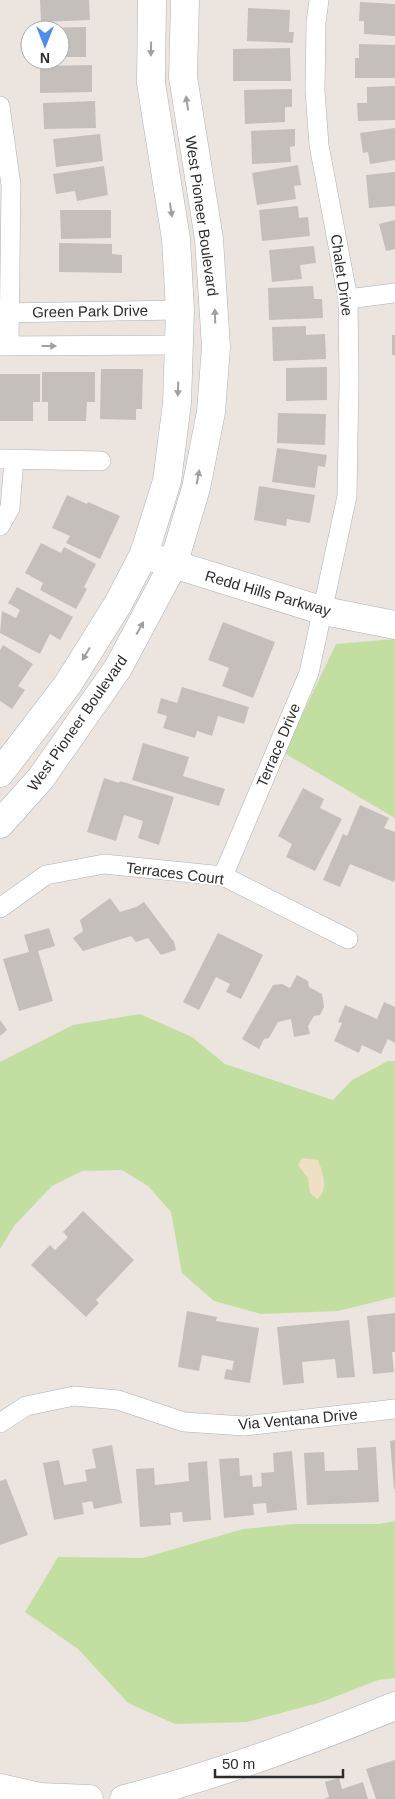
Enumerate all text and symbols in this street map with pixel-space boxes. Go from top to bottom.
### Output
north arrow [20,20,70,70]
one-way arrow [147,41,155,57]
text: N [40,50,50,66]
one-way arrow [182,95,190,111]
street label: West Pioneer Boulevard [182,135,222,297]
one-way arrow [167,202,175,218]
street label: Chalet Drive [328,233,356,317]
street label: Green Park Drive [32,301,148,321]
one-way arrow [210,308,218,324]
one-way arrow [41,342,57,350]
one-way arrow [174,381,182,397]
one-way arrow [195,469,203,485]
street label: Redd Hills Parkway [203,567,333,619]
one-way arrow [136,621,144,635]
one-way arrow [82,648,91,661]
street label: West Pioneer Boulevard [24,652,130,794]
street label: Terrace Drive [253,701,303,789]
street label: Terraces Court [125,859,226,888]
street label: Via Ventana Drive [238,1405,358,1433]
scale bar [215,1746,342,1778]
text: 50 m [222,1755,255,1772]

